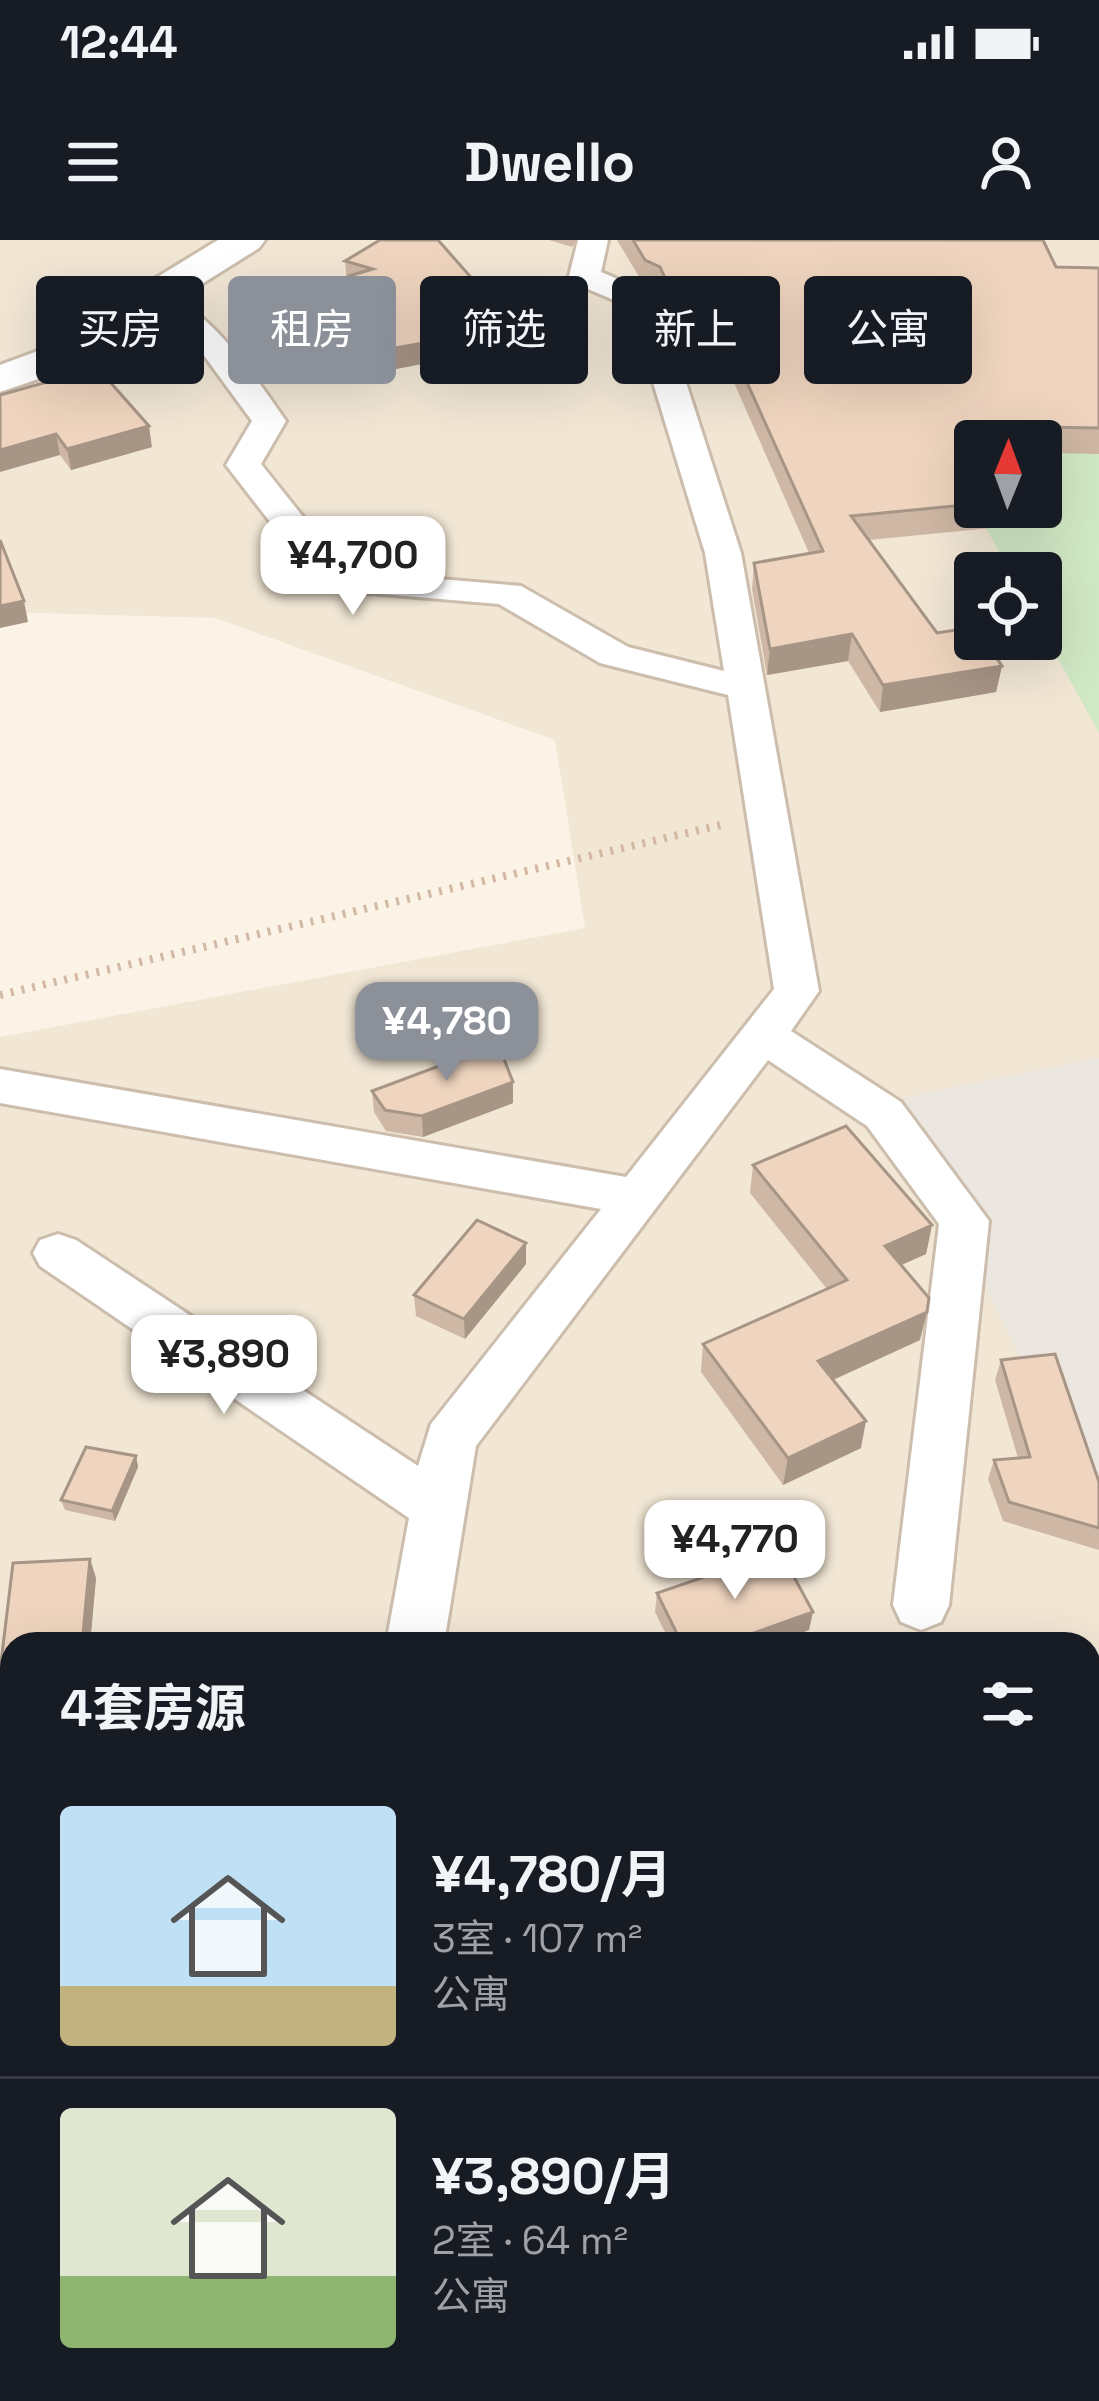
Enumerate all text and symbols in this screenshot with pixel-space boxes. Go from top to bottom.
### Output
text: 12:44 [60,14,178,71]
text: Dwello [464,128,635,197]
icon: menu [60,129,126,195]
icon: person [973,129,1039,195]
chip: 买房 [36,276,204,384]
chip: 租房 [228,276,396,384]
chip: 筛选 [420,276,588,384]
chip: 新上 [612,276,780,384]
chip: 公寓 [804,276,972,384]
north arrow [954,420,1062,528]
map controls [954,420,1062,660]
pin: ¥4,700 [255,516,451,618]
text: ¥4,700 [287,530,419,579]
button: locate [954,552,1062,660]
pin: ¥4,780 [349,982,545,1084]
text: ¥4,780 [382,996,512,1045]
pin: ¥3,890 [126,1315,322,1417]
text: ¥3,890 [158,1329,290,1378]
pin: ¥4,770 [637,1500,833,1602]
text: ¥4,770 [671,1514,799,1563]
icon: filters [975,1671,1041,1737]
text: 4套房源 [60,1676,245,1741]
text: ¥4,780/月 [432,1842,672,1907]
icon: home [156,1854,300,1998]
text: 3室 · 107 m² [432,1914,642,1963]
text: 公寓 [432,1970,510,2019]
text: ¥3,890/月 [432,2144,676,2209]
icon: home [156,2156,300,2300]
text: 2室 · 64 m² [432,2216,628,2265]
text: 公寓 [432,2272,510,2321]

